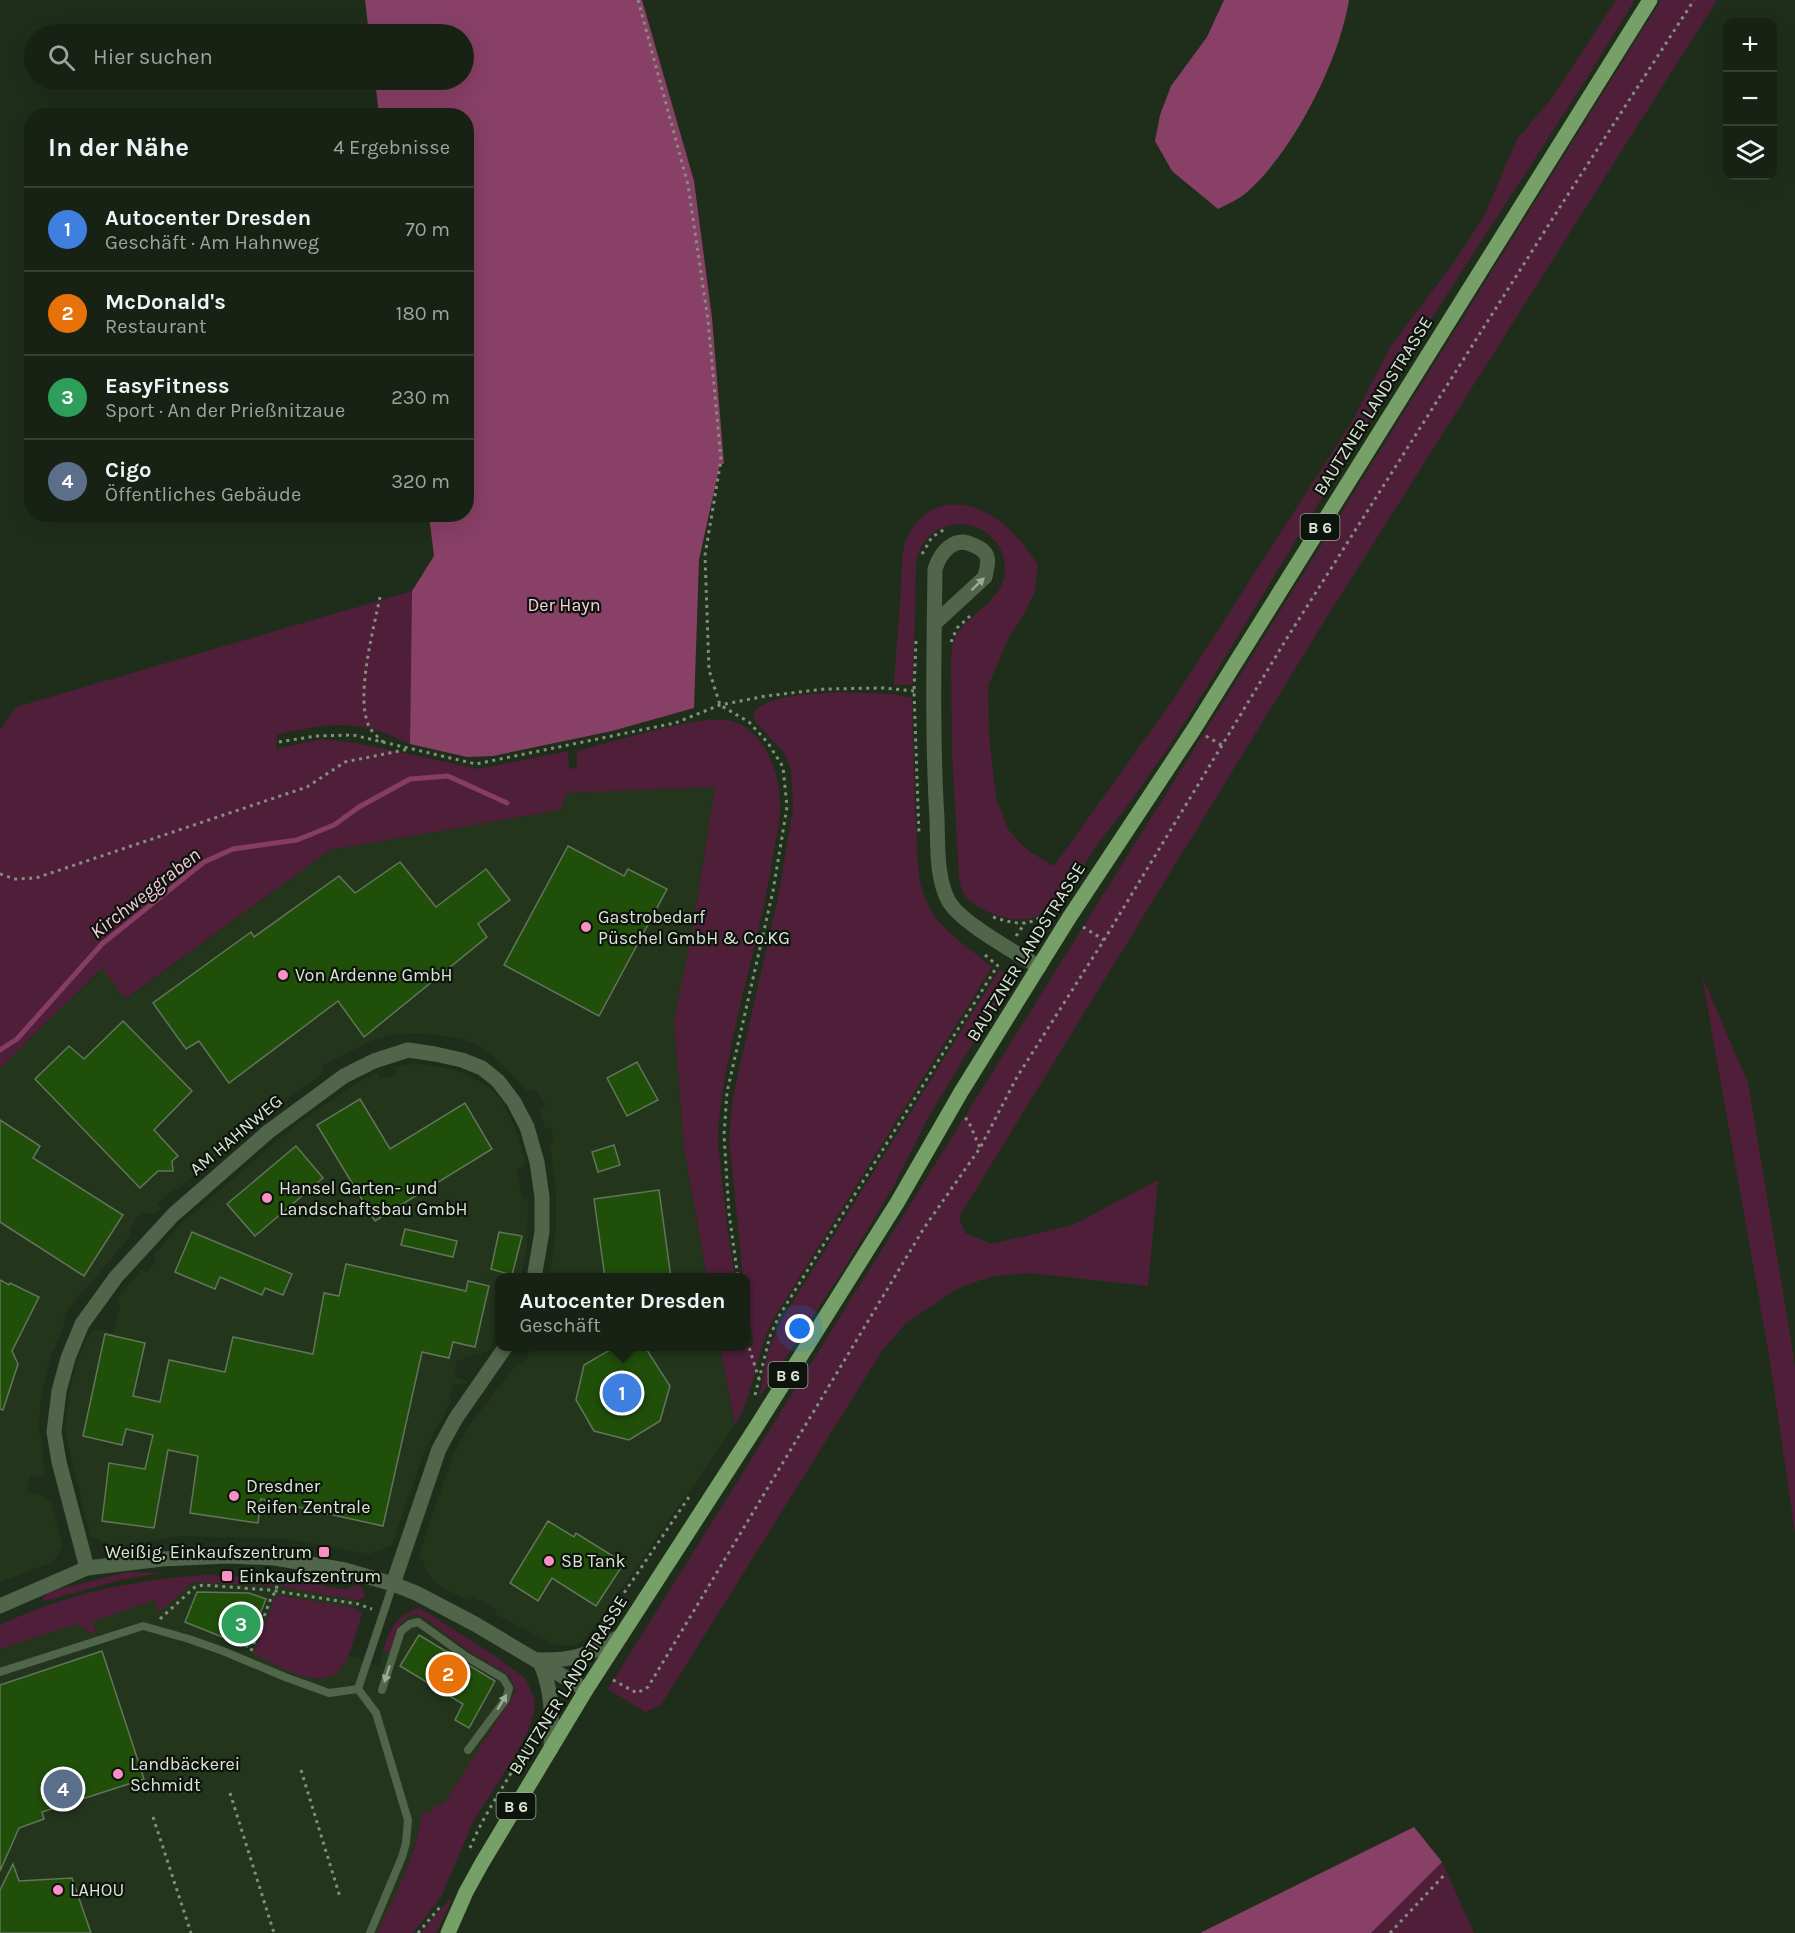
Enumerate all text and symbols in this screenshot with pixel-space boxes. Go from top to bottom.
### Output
map controls [1723,18,1777,180]
button: + [1723,18,1777,72]
search box [24,24,474,90]
icon: search [45,41,78,74]
text: Hier suchen [93,44,213,70]
button: − [1723,72,1777,126]
button: layers [1723,126,1777,180]
text: In der Nähe [48,132,189,163]
text: 4 Ergebnisse [333,136,450,159]
text: Autocenter Dresden [105,205,311,231]
text: 1 [64,218,71,241]
text: 70 m [405,218,450,241]
text: Geschäft · Am Hahnweg [105,231,319,254]
text: McDonald's [105,289,226,315]
text: 2 [61,302,74,325]
text: 180 m [396,302,450,325]
street label: BAUTZNER LANDSTRASSE [1309,313,1437,499]
text: Restaurant [105,315,207,338]
text: EasyFitness [105,373,230,399]
text: 3 [61,386,74,409]
text: 230 m [391,386,450,409]
text: Sport · An der Prießnitzaue [105,399,345,422]
text: Cigo [105,457,151,483]
text: 4 [62,470,73,493]
text: 320 m [391,470,450,493]
text: Öffentliches Gebäude [105,483,301,506]
road number: B 6 [1300,514,1340,540]
one-way arrow [970,578,984,592]
park label: Der Hayn [527,594,601,616]
water label: Kirchweggraben [86,843,205,944]
street label: BAUTZNER LANDSTRASSE [962,859,1090,1045]
place label: Gastrobedarf Püschel GmbH & Co.KG [598,906,790,949]
marker: Gastrobedarf Püschel GmbH & Co.KG [579,920,593,934]
place label: Von Ardenne GmbH [295,964,453,986]
marker: Von Ardenne GmbH [276,968,290,982]
street label: AM HAHNWEG [185,1090,287,1180]
place label: Hansel Garten- und Landschaftsbau GmbH [279,1177,468,1220]
marker: Hansel Garten- und Landschaftsbau GmbH [260,1191,274,1205]
popup [495,1273,750,1351]
text: Autocenter Dresden [519,1288,726,1314]
text: Geschäft [519,1314,601,1337]
your location [785,1314,814,1343]
road number: B 6 [768,1362,808,1388]
pin: 1 [602,1370,642,1416]
place label: Dresdner Reifen Zentrale [246,1475,370,1518]
marker: Dresdner Reifen Zentrale [227,1489,241,1503]
place label: Weißig, Einkaufszentrum [105,1541,312,1563]
marker: Weißig, Einkaufszentrum [317,1545,331,1559]
place label: SB Tank [561,1550,626,1572]
marker: SB Tank [542,1554,556,1568]
place label: Einkaufszentrum [239,1565,381,1587]
marker: Einkaufszentrum [220,1569,234,1583]
street label: BAUTZNER LANDSTRASSE [504,1592,632,1778]
pin: 3 [222,1602,260,1646]
pin: 2 [428,1652,468,1696]
one-way arrow [382,1665,391,1683]
one-way arrow [496,1694,507,1710]
place label: Landbäckerei Schmidt [130,1753,240,1796]
pin: 4 [44,1766,82,1812]
marker: Landbäckerei Schmidt [111,1767,125,1781]
road number: B 6 [496,1793,536,1819]
place label: LAHOU [70,1879,124,1901]
marker: LAHOU [51,1883,65,1897]

